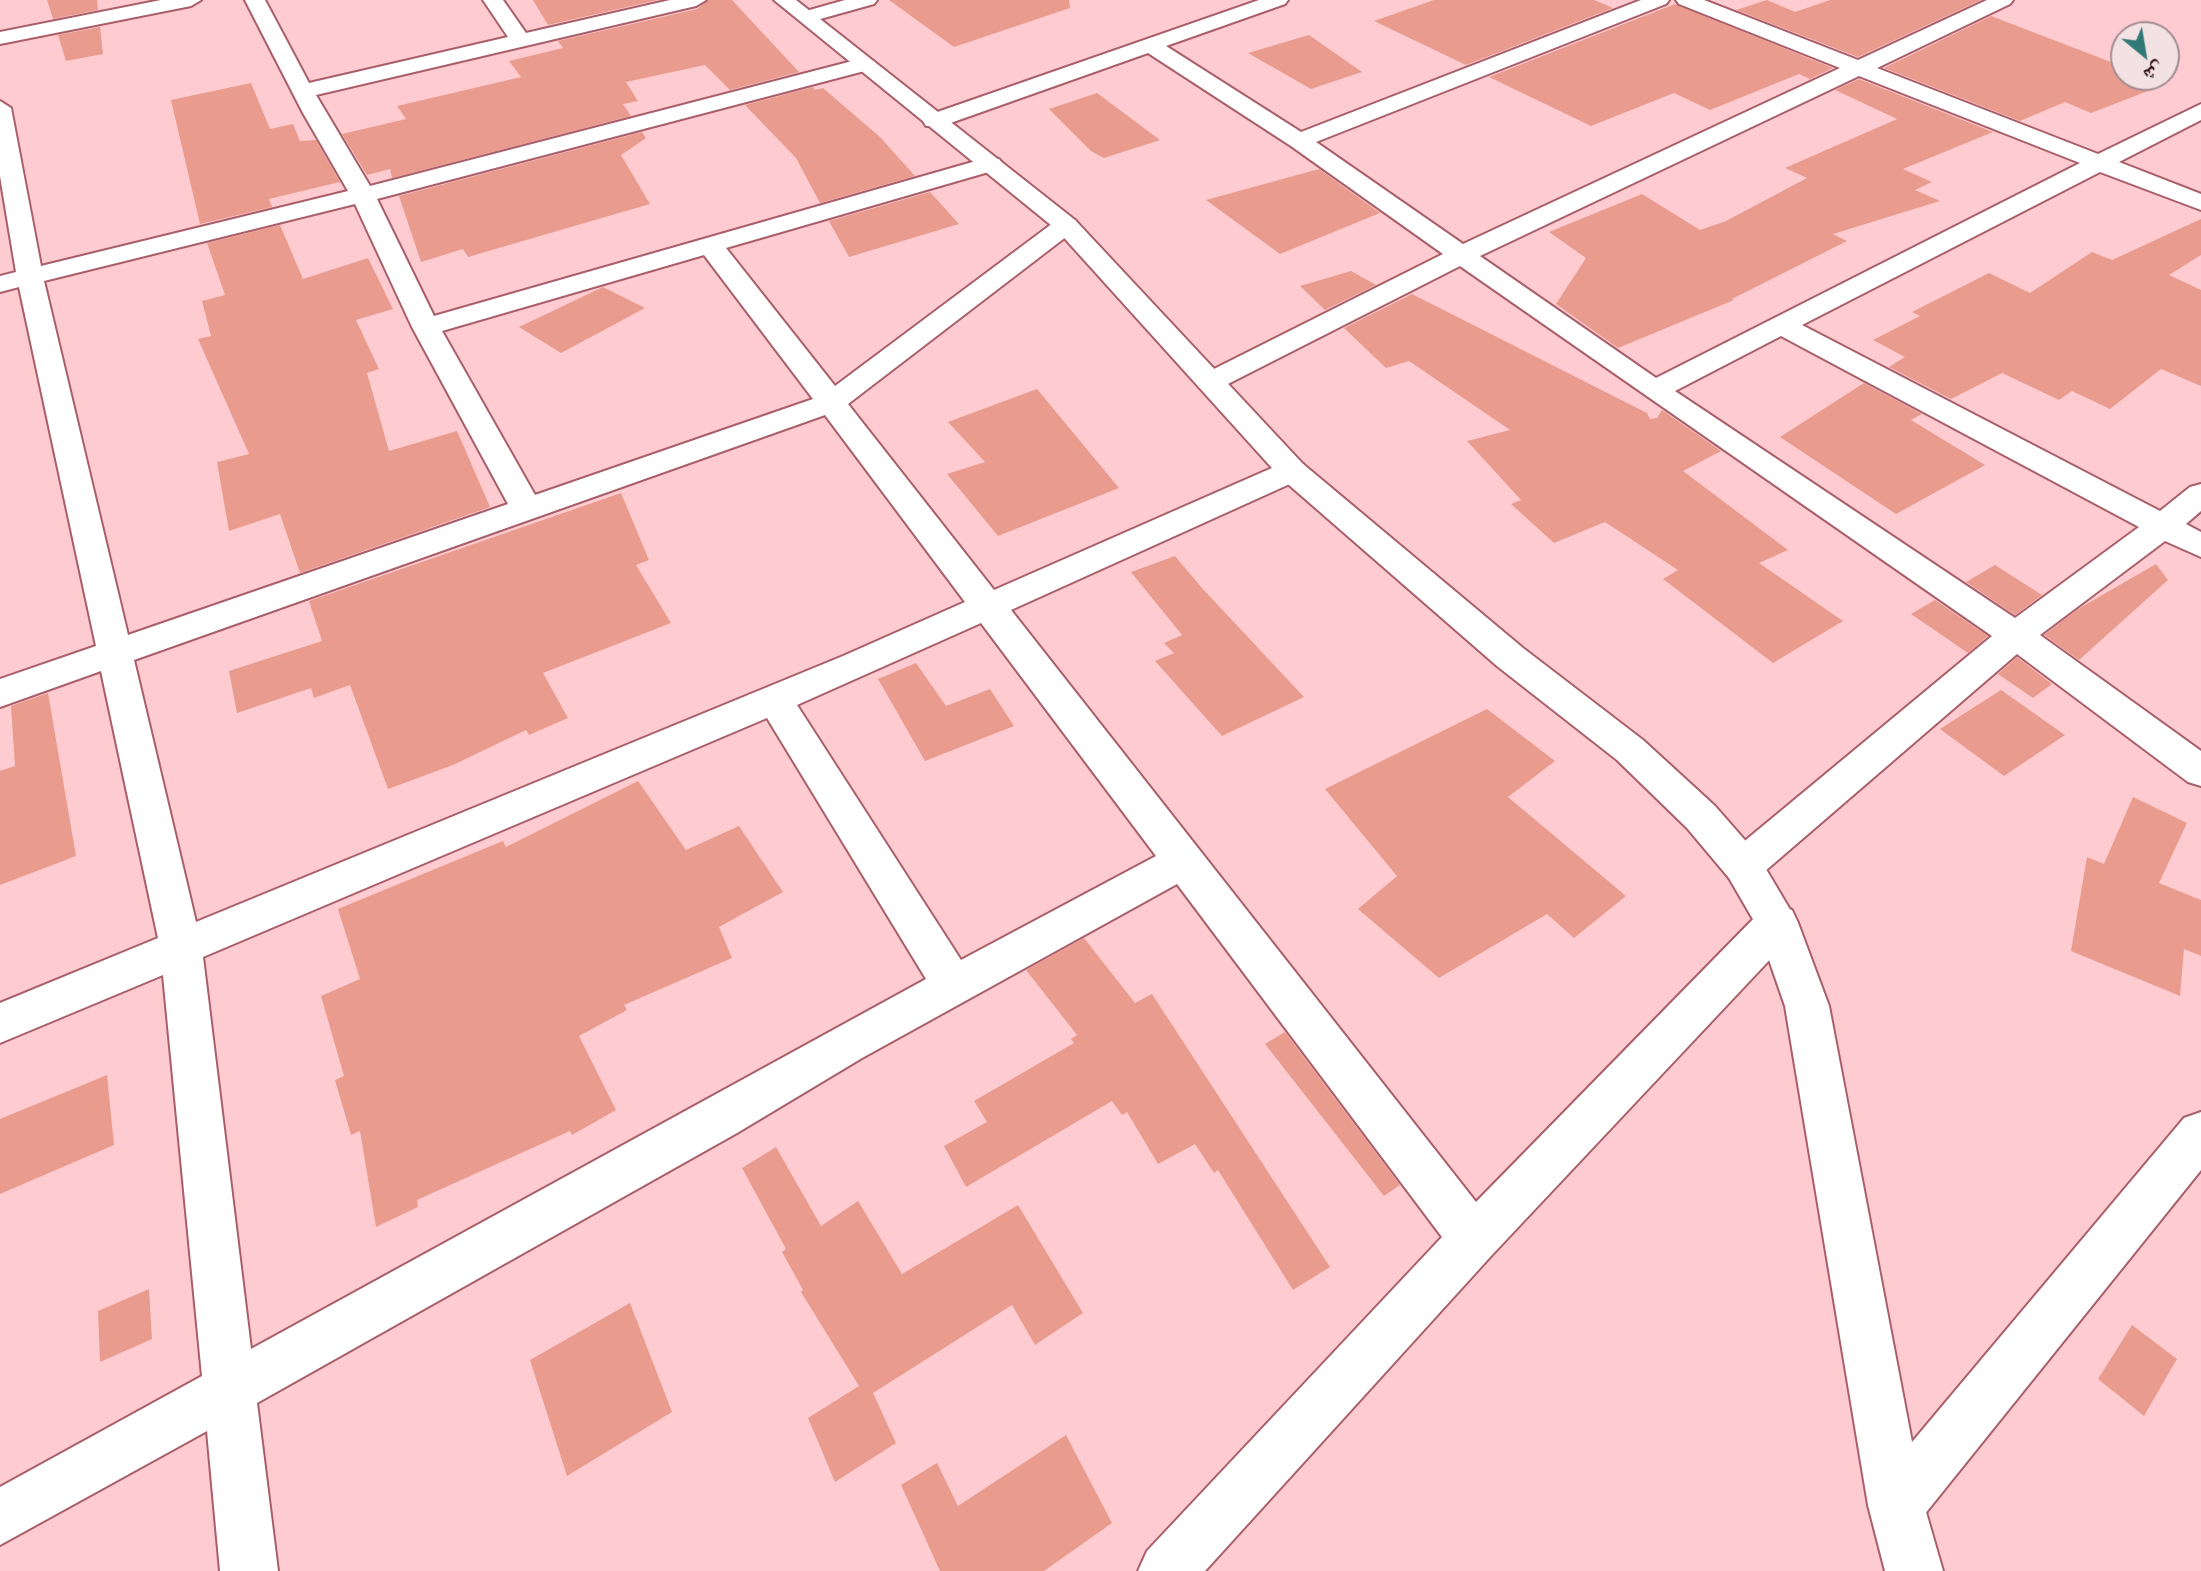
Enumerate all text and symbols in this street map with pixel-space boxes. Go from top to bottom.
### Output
north arrow [2110,21,2180,91]
text: ش [2139,56,2170,89]

